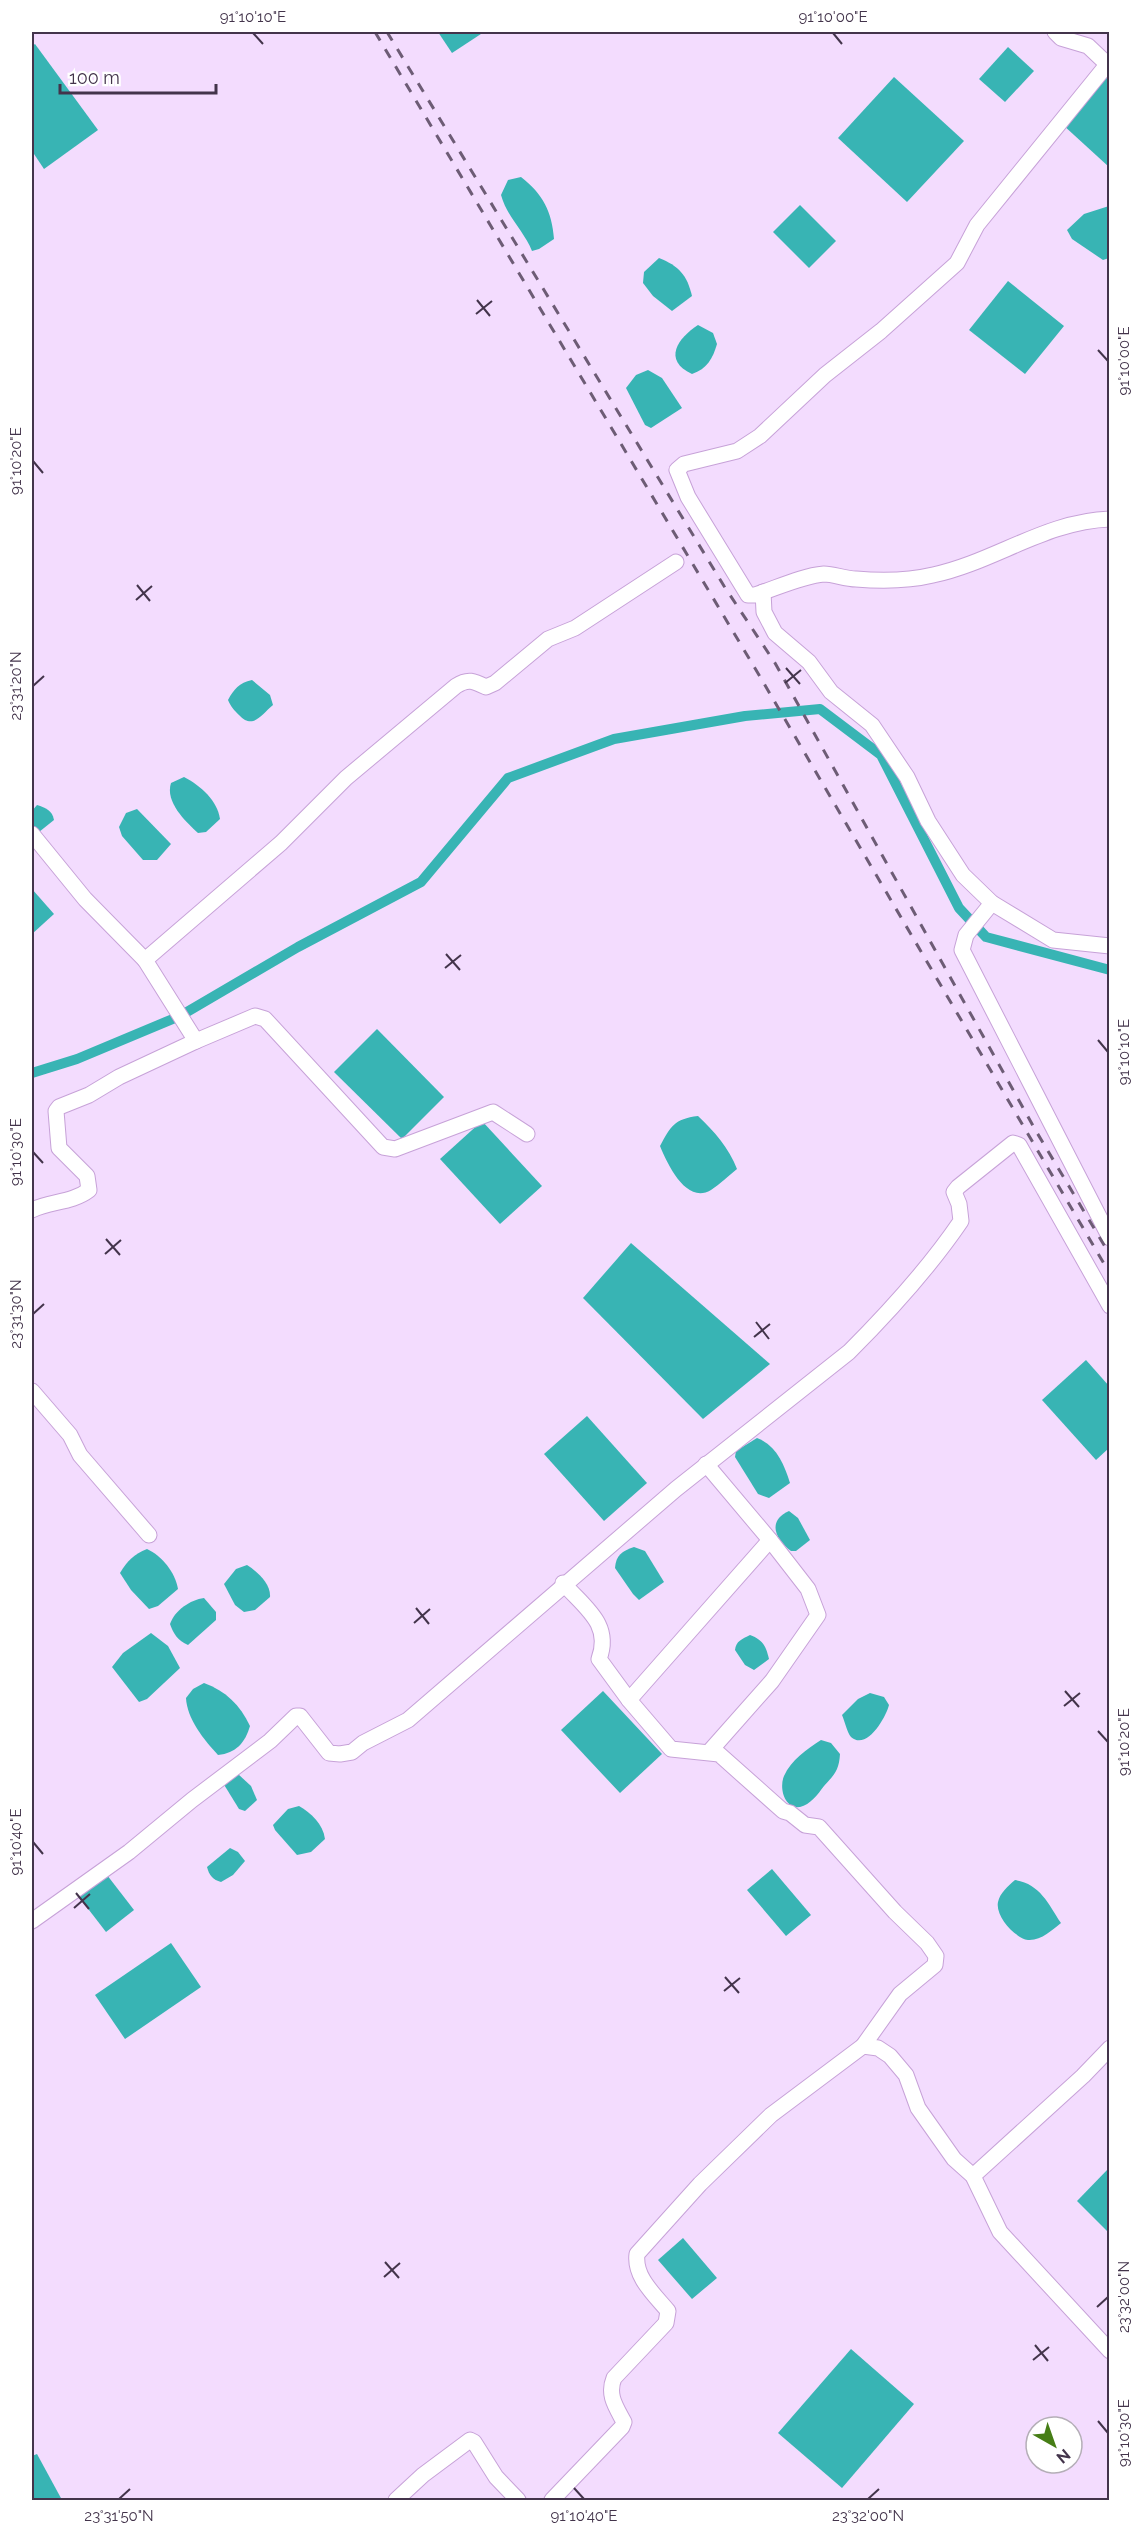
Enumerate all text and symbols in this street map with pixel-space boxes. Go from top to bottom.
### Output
text: 91°10'10"E [220,8,286,26]
text: 91°10'00"E [798,8,868,26]
scale bar [60,57,216,95]
text: 100 m [69,67,120,88]
text: 91°10'00"E [1115,326,1133,396]
text: 91°10'20"E [7,427,25,495]
text: 23°31'20"N [7,651,25,721]
text: 91°10'10"E [1115,1019,1133,1085]
text: 91°10'30"E [7,1118,25,1186]
text: 23°31'30"N [7,1279,25,1349]
text: 91°10'20"E [1115,1708,1133,1776]
text: 91°10'40"E [7,1808,25,1876]
text: 23°32'00"N [1115,2261,1133,2333]
text: 91°10'30"E [1115,2399,1133,2467]
north arrow [1024,2415,1084,2475]
text: N [1053,2445,1074,2467]
text: 23°31'50"N [84,2507,154,2525]
text: 91°10'40"E [550,2507,618,2525]
text: 23°32'00"N [832,2507,904,2525]

